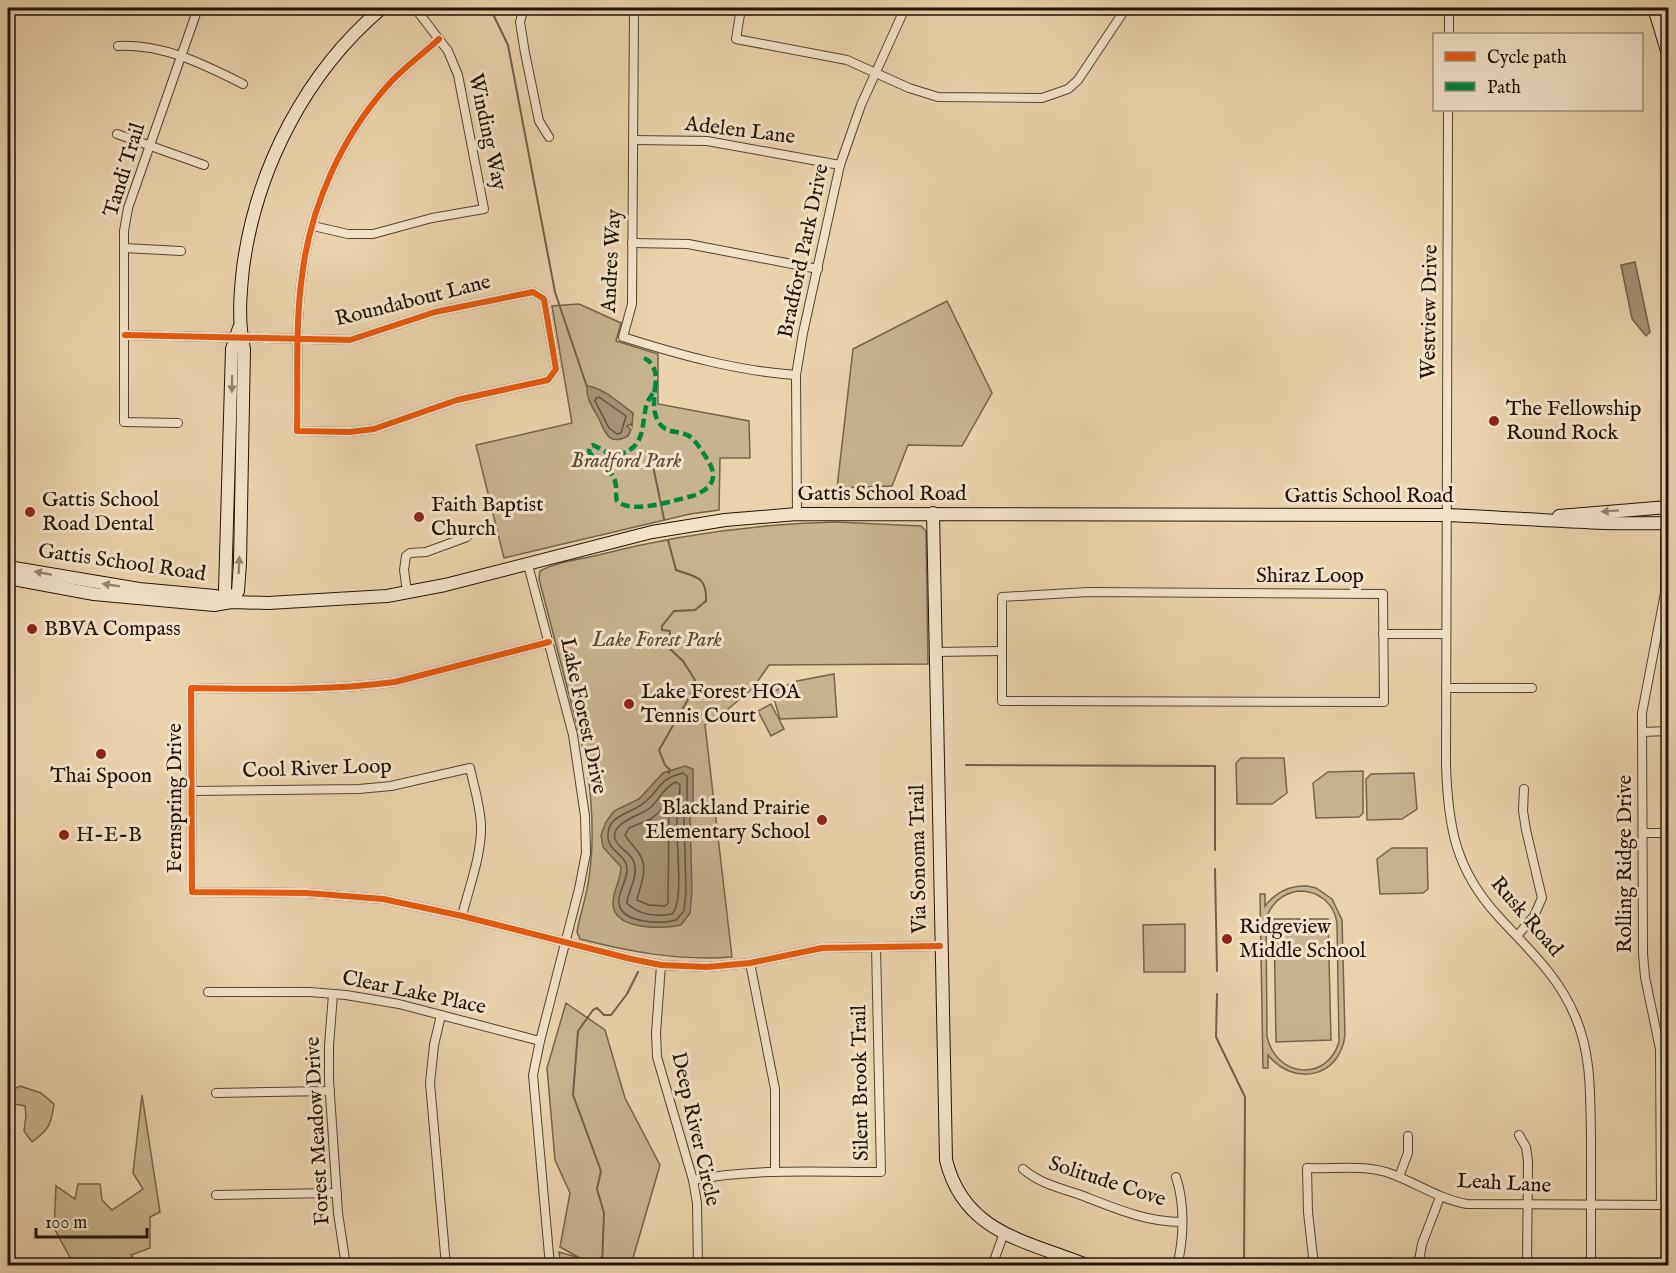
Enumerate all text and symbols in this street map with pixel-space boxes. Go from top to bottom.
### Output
legend [1433,33,1643,111]
text: Cycle path [1487,47,1567,70]
street label: Winding Way [461,71,513,194]
text: Path [1487,77,1521,100]
street label: Adelen Lane [682,111,797,151]
street label: Tandi Trail [98,119,152,220]
street label: Bradford Park Drive [772,161,836,341]
street label: Andres Way [596,208,628,315]
street label: Westview Drive [1415,244,1445,380]
street label: Roundabout Lane [332,269,494,333]
one-way arrow [227,374,236,393]
place label: The Fellowship Round Rock [1506,396,1641,447]
marker: The Fellowship Round Rock [1487,414,1501,428]
park label: Bradford Park [571,448,682,475]
street label: Gattis School Road [797,481,967,508]
street label: Gattis School Road [1284,483,1454,510]
place label: Gattis School Road Dental [42,487,159,538]
place label: Faith Baptist Church [431,492,543,543]
marker: Gattis School Road Dental [23,505,37,519]
one-way arrow [1601,506,1620,516]
marker: Faith Baptist Church [412,510,426,524]
street label: Gattis School Road [36,538,208,588]
one-way arrow [235,556,244,575]
street label: Shiraz Loop [1256,563,1364,590]
one-way arrow [34,568,53,577]
one-way arrow [102,580,121,589]
place label: BBVA Compass [44,616,181,643]
marker: BBVA Compass [25,622,39,636]
park label: Lake Forest Park [591,627,722,654]
street label: Lake Forest Drive [553,635,613,797]
place label: Lake Forest HOA Tennis Court [641,679,801,730]
marker: Lake Forest HOA Tennis Court [622,697,636,711]
street label: Fernspring Drive [162,723,189,873]
marker: Thai Spoon [94,747,108,761]
street label: Cool River Loop [242,753,392,785]
place label: Thai Spoon [50,763,152,790]
street label: Rolling Ridge Drive [1612,774,1639,953]
street label: Via Sonoma Trail [904,784,934,935]
place label: Blackland Prairie Elementary School [645,795,810,846]
marker: Blackland Prairie Elementary School [815,813,829,827]
place label: H-E-B [76,822,142,849]
marker: H-E-B [57,828,71,842]
street label: Rusk Road [1484,871,1569,963]
place label: Ridgeview Middle School [1239,914,1366,965]
marker: Ridgeview Middle School [1220,932,1234,946]
street label: Clear Lake Place [339,965,489,1022]
street label: Silent Brook Trail [846,1004,876,1161]
street label: Forest Meadow Drive [300,1036,336,1226]
street label: Deep River Circle [664,1049,726,1209]
street label: Solitude Cove [1045,1150,1169,1214]
street label: Leah Lane [1456,1168,1552,1200]
scale bar [36,1201,147,1239]
text: 100 m [45,1212,87,1235]

